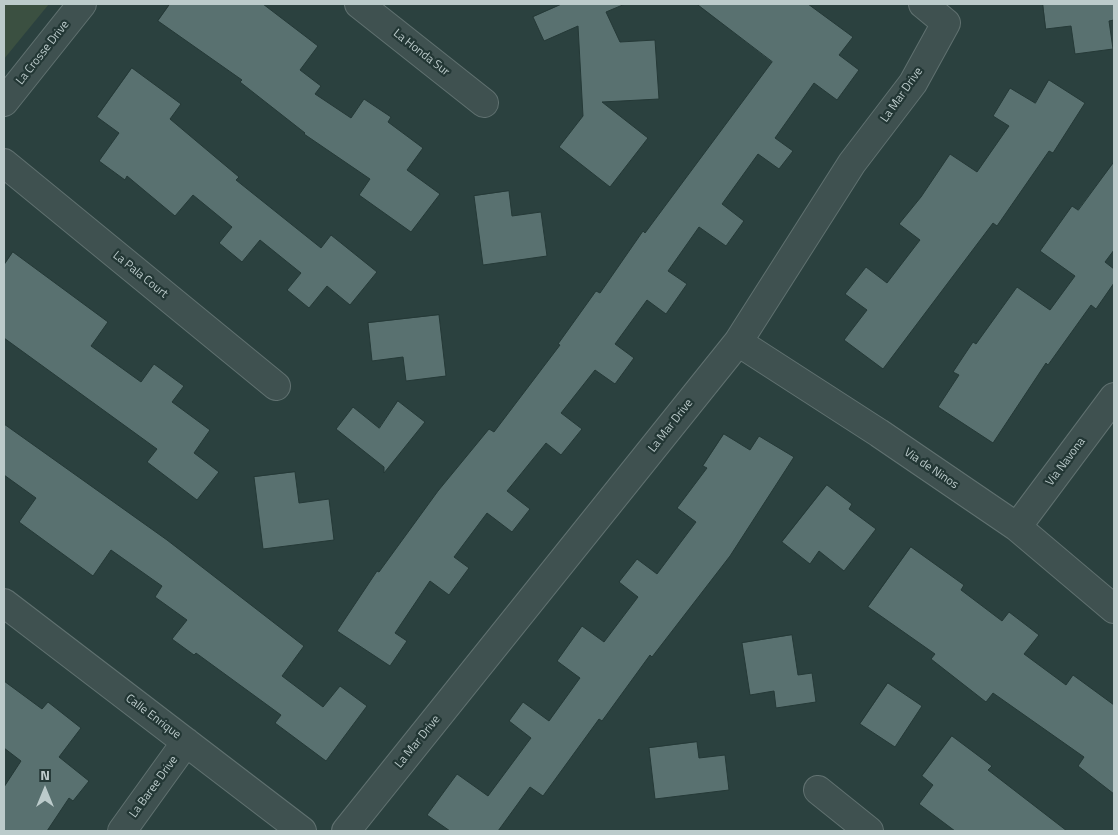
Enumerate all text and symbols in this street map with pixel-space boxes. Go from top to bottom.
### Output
street label: La Crosse Drive [14,18,72,88]
street label: La Honda Sur [390,27,452,79]
street label: La Mar Drive [878,65,926,125]
street label: La Pala Court [110,249,170,301]
street label: La Mar Drive [646,397,696,455]
street label: Via Navona [1043,435,1089,489]
street label: Via de Ninos [901,446,961,492]
street label: Calle Enrique [123,692,183,742]
street label: La Mar Drive [392,713,444,771]
street label: La Baree Drive [127,753,181,821]
text: N [40,764,50,785]
north arrow [20,765,70,815]

